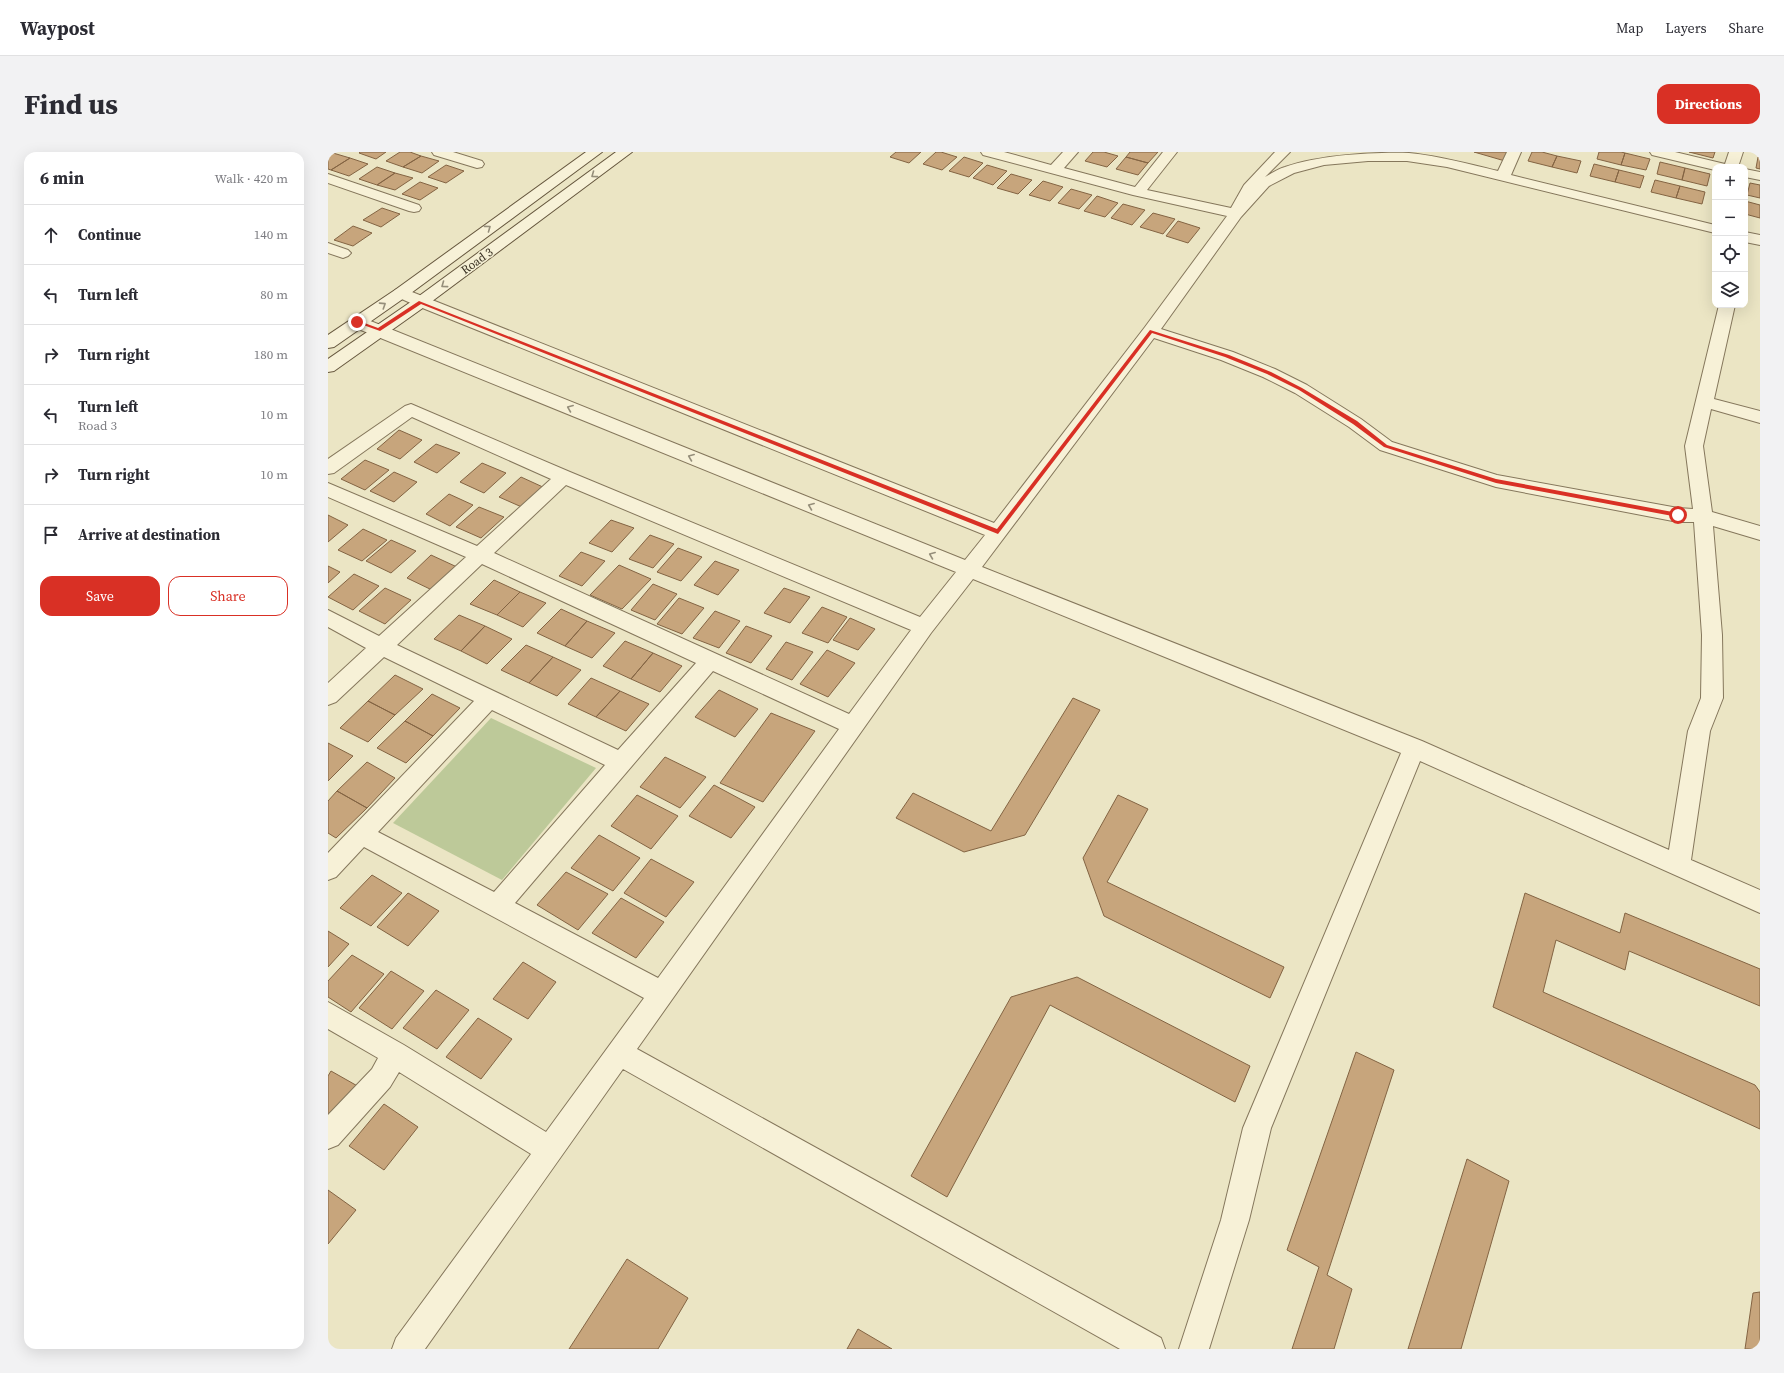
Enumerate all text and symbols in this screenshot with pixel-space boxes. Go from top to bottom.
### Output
text: Waypost [20,15,95,41]
text: Map [1616,18,1643,38]
text: Layers [1665,18,1707,38]
text: Share [1729,18,1764,38]
button: Directions [1657,84,1760,124]
text: Find us [24,85,118,123]
map controls [1712,164,1748,308]
button: + [1712,164,1748,200]
text: 6 min [40,166,84,190]
text: Walk · 420 m [215,170,288,187]
one-way arrow [591,170,598,177]
button: − [1712,200,1748,236]
icon: ahead [40,224,62,246]
text: Continue [78,224,141,245]
text: 140 m [254,226,288,243]
one-way arrow [484,226,491,233]
button: locate [1712,236,1748,272]
street label: Road 3 [458,244,496,278]
button: layers [1712,272,1748,308]
one-way arrow [441,280,448,287]
icon: left [40,284,62,306]
text: Turn left [78,284,138,305]
text: 80 m [260,286,288,303]
one-way arrow [379,302,386,309]
route end [348,313,366,331]
icon: right [40,344,62,366]
text: Turn right [78,344,150,365]
text: 180 m [254,346,288,363]
text: Turn left [78,396,138,417]
icon: left [40,404,62,426]
one-way arrow [567,405,575,413]
text: 10 m [260,406,288,423]
text: Road 3 [78,417,117,434]
one-way arrow [687,453,694,461]
icon: right [40,464,62,486]
text: Turn right [78,464,150,485]
text: 10 m [260,466,288,483]
one-way arrow [808,502,815,510]
route start [1669,506,1687,524]
icon: arrive [40,524,62,546]
text: Arrive at destination [78,524,220,545]
one-way arrow [928,551,935,559]
button: Save [40,576,160,616]
button: Share [168,576,288,616]

